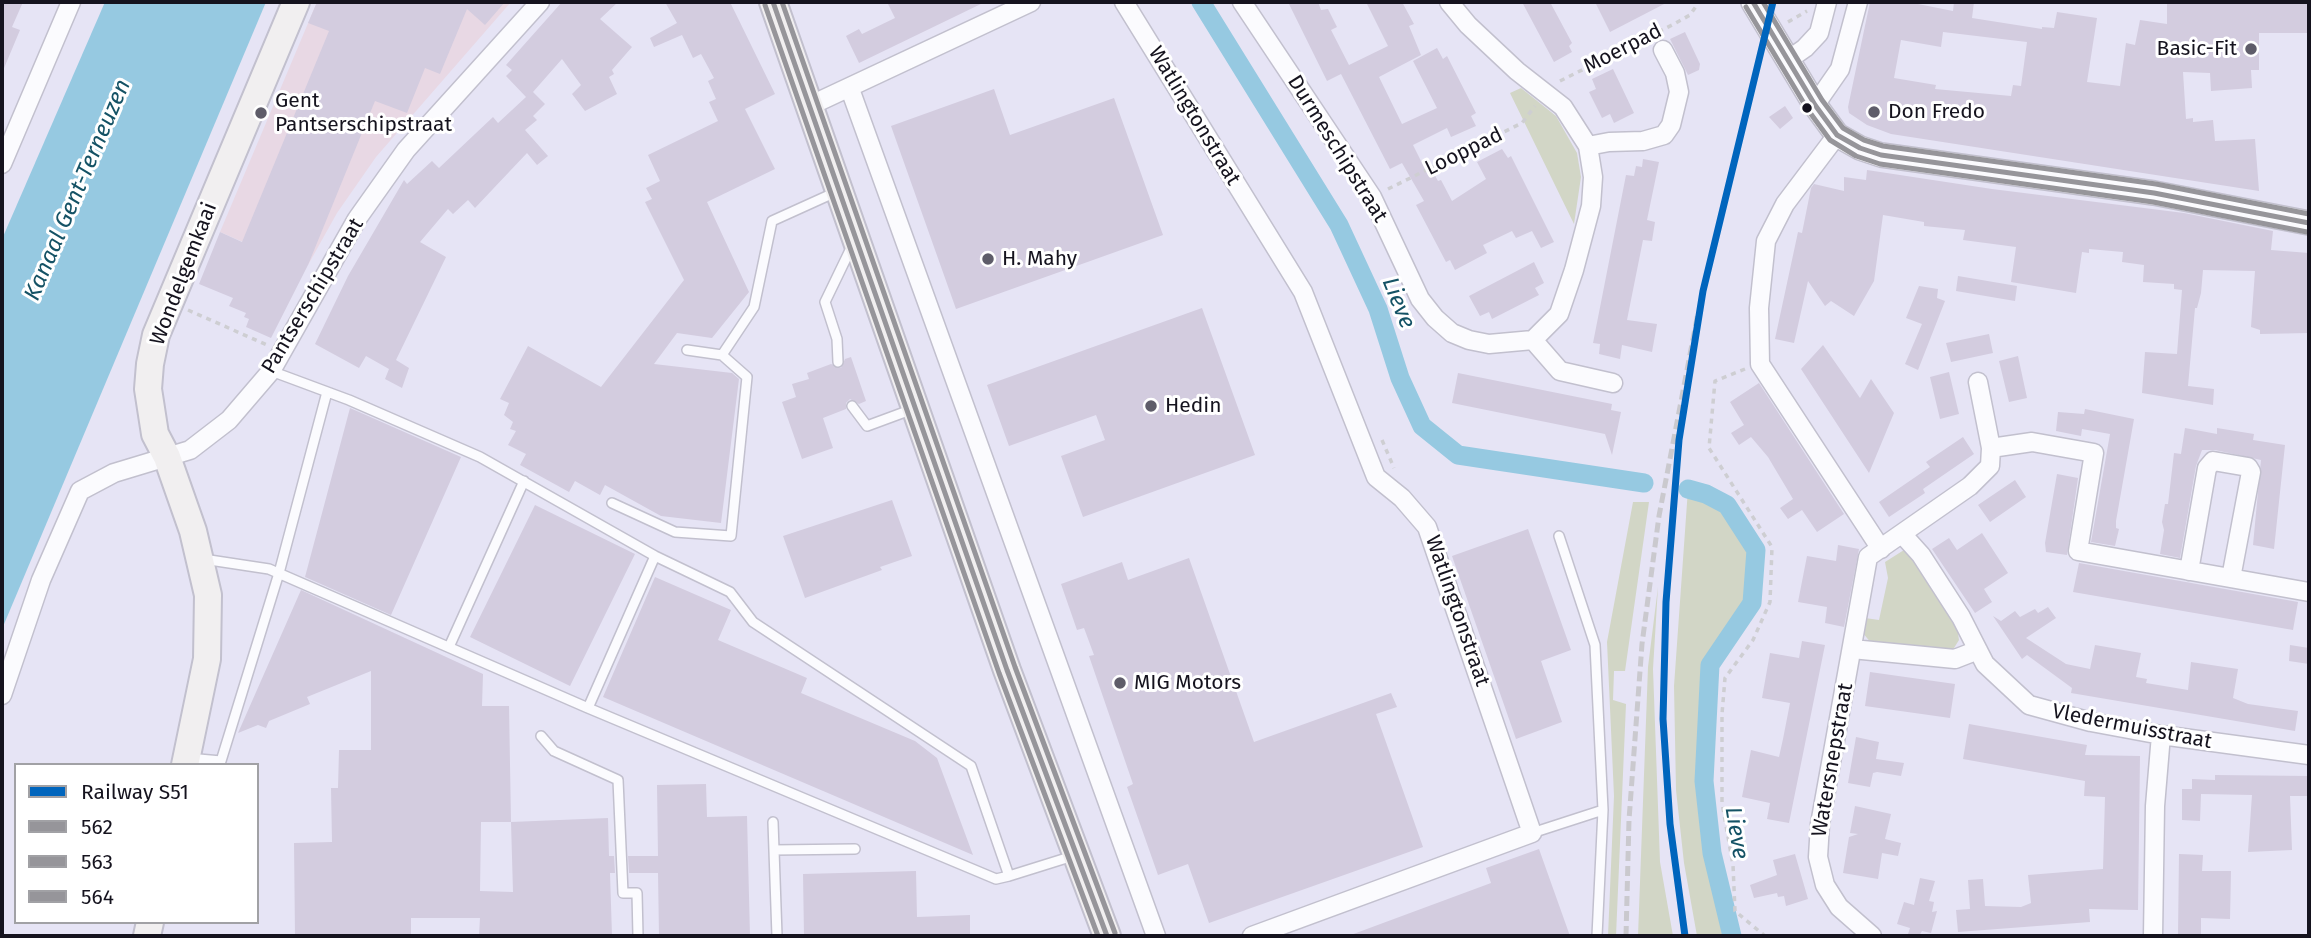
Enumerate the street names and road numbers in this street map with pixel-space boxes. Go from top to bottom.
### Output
street label: Moerpad [1580,19,1666,79]
street label: Watlingtonstraat [1143,42,1245,190]
street label: Durmeschipstraat [1282,71,1392,227]
street label: Looppad [1421,122,1507,182]
street label: Wondelgemkaai [145,199,223,349]
street label: Pantserschipstraat [257,214,369,378]
street label: Watlingtonstraat [1419,532,1495,690]
street label: Watersnepstraat [1807,681,1859,839]
street label: Vledermuisstraat [2050,699,2214,755]

